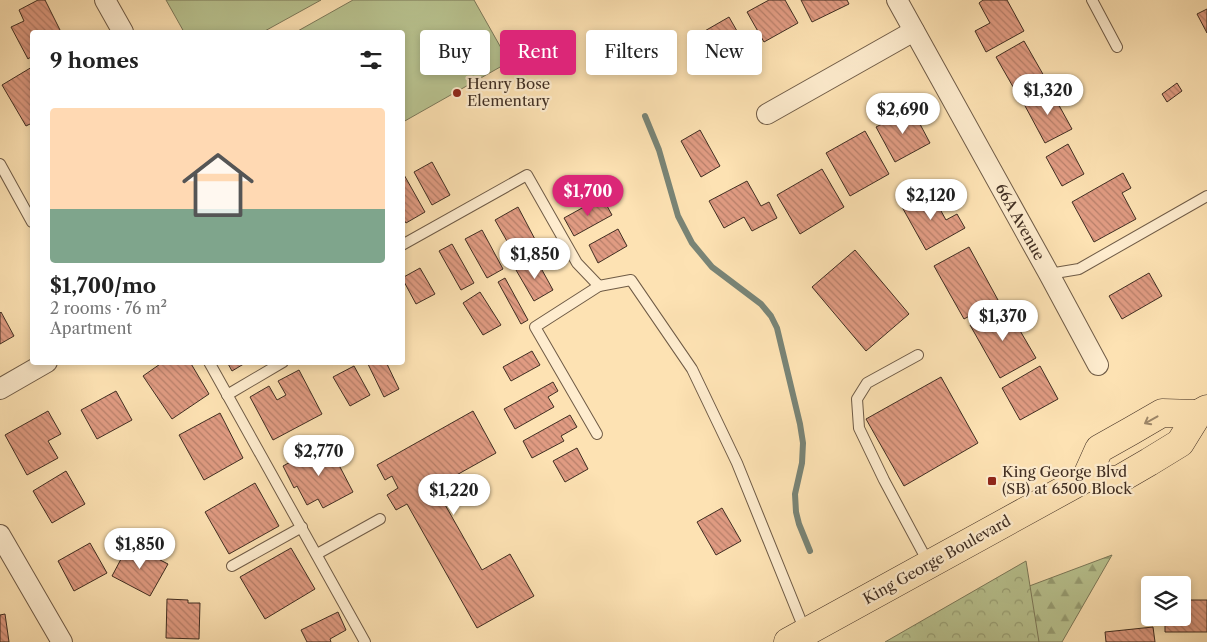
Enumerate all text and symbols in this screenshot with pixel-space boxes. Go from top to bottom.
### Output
chip: Buy [420,30,490,75]
chip: Rent [500,30,576,75]
chip: Filters [586,30,677,75]
chip: New [687,30,762,75]
icon: filters [357,46,385,74]
text: 9 homes [50,48,139,73]
place label: Henry Bose Elementary [467,74,550,110]
pin: $1,320 [1007,74,1089,116]
text: $1,320 [1023,80,1073,100]
marker: Henry Bose Elementary [451,87,463,99]
pin: $2,690 [862,92,944,135]
text: $2,690 [877,99,929,119]
icon: home [173,140,263,230]
pin: $1,700 [547,174,629,217]
pin: $2,120 [890,178,972,221]
street label: 66A Avenue [992,180,1049,263]
text: $1,700 [563,181,613,201]
text: $2,120 [906,185,956,205]
pin: $1,850 [494,238,576,280]
text: $1,850 [510,244,560,264]
text: $1,700/mo [50,273,156,298]
text: 2 rooms · 76 m² [50,298,167,318]
pin: $1,370 [962,300,1044,342]
text: $1,370 [979,306,1027,326]
text: Apartment [50,318,132,338]
one-way arrow [1144,415,1158,425]
pin: $2,770 [278,434,360,477]
text: $2,770 [294,441,344,461]
place label: King George Blvd (SB) at 6500 Block [1002,462,1133,498]
pin: $1,220 [413,474,495,516]
marker: King George Blvd (SB) at 6500 Block [986,475,998,487]
text: $1,220 [429,480,479,500]
street label: King George Boulevard [860,511,1014,608]
pin: $1,850 [99,528,181,570]
text: $1,850 [115,534,165,554]
map controls [1141,576,1191,626]
button: layers [1141,576,1191,626]

